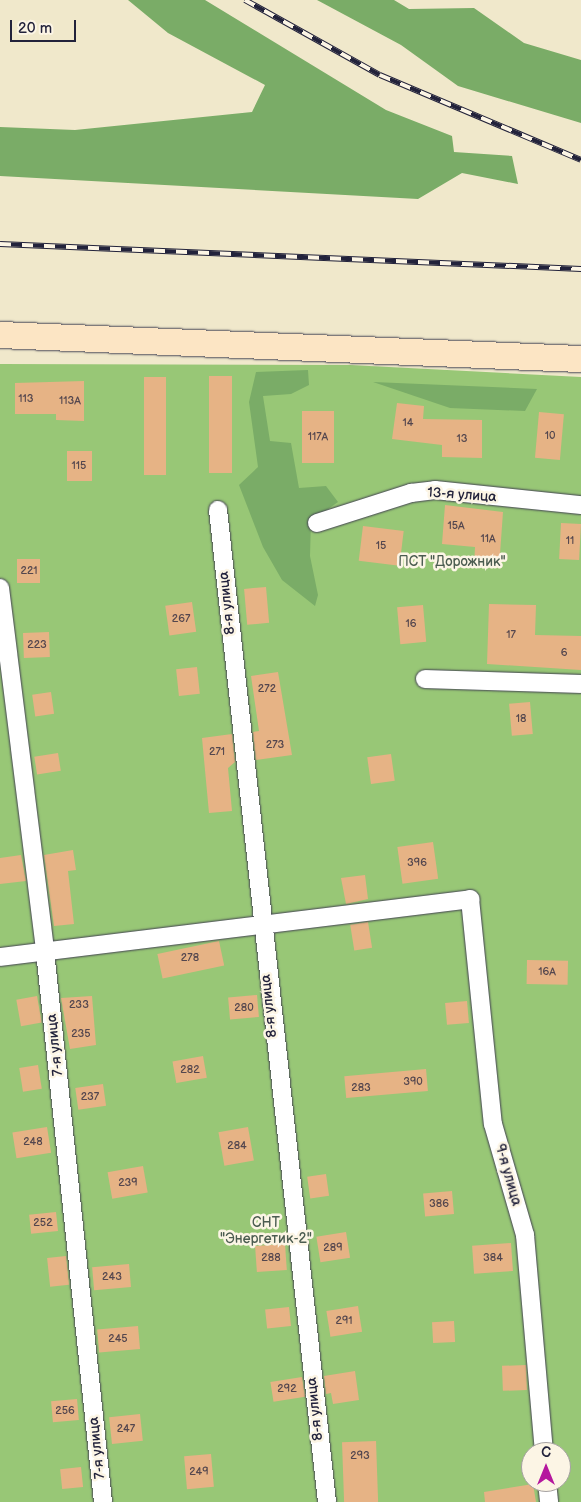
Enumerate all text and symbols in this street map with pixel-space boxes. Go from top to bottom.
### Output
scale bar [12,10,79,42]
text: 20 m [18,19,52,38]
house number: 113 [18,392,34,406]
house number: 113А [59,394,81,408]
house number: 14 [403,416,413,430]
house number: 10 [545,429,555,443]
house number: 117А [308,430,328,444]
house number: 13 [456,432,468,446]
house number: 115 [72,459,86,473]
street label: 13-я улица [427,484,497,506]
house number: 15А [447,519,465,533]
house number: 11А [480,532,496,546]
house number: 11 [566,534,574,548]
house number: 15 [376,539,386,553]
park label: ПСТ "Дорожник" [398,554,506,570]
house number: 221 [20,564,38,578]
street label: 8-я улица [215,571,239,635]
house number: 267 [172,612,190,626]
house number: 16 [406,617,416,631]
house number: 17 [506,628,516,642]
house number: 223 [27,638,47,652]
house number: 6 [561,646,567,660]
house number: 272 [258,682,276,696]
house number: 18 [516,712,526,726]
house number: 273 [266,738,284,752]
house number: 271 [209,745,225,759]
house number: 396 [407,856,427,870]
house number: 278 [181,951,199,965]
house number: 16А [538,965,556,979]
street label: 8-я улица [257,974,281,1038]
house number: 233 [69,998,89,1012]
house number: 280 [234,1001,254,1015]
street label: 7-я улица [43,1013,67,1077]
house number: 235 [71,1027,91,1041]
house number: 282 [180,1063,200,1077]
house number: 390 [403,1075,423,1089]
house number: 283 [351,1081,371,1095]
house number: 237 [81,1090,99,1104]
house number: 248 [23,1135,43,1149]
house number: 284 [227,1139,247,1153]
street label: 9-я улица [491,1142,525,1208]
house number: 239 [118,1176,138,1190]
house number: 386 [429,1197,449,1211]
park label: СHТ "Энергетик-2" [220,1215,312,1248]
house number: 252 [33,1216,53,1230]
house number: 289 [323,1241,343,1255]
house number: 288 [261,1251,281,1265]
house number: 384 [483,1251,503,1265]
house number: 243 [102,1270,122,1284]
house number: 291 [335,1314,353,1328]
house number: 245 [108,1332,128,1346]
street label: 8-я улица [303,1377,327,1441]
house number: 292 [277,1382,297,1396]
house number: 256 [55,1404,75,1418]
street label: 7-я улица [85,1416,109,1480]
house number: 247 [117,1422,135,1436]
north arrow [521,1442,571,1492]
text: С [541,1444,551,1461]
house number: 293 [350,1449,370,1463]
house number: 249 [189,1465,209,1479]

